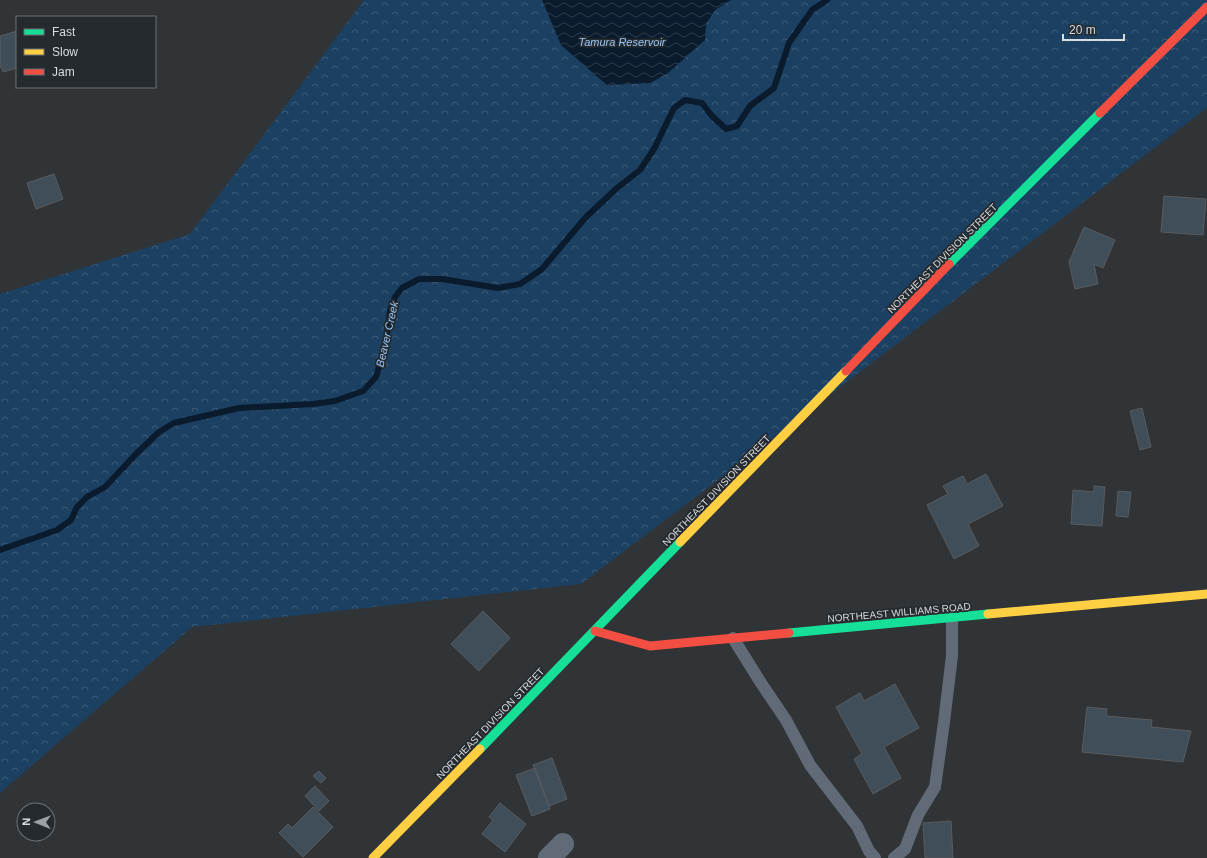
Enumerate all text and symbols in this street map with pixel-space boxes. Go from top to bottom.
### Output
legend [16,16,156,88]
scale bar [1063,16,1124,42]
text: 20 m [1069,23,1096,37]
text: Fast [52,25,76,39]
water label: Tamura Reservoir [578,36,667,48]
text: Slow [52,45,78,59]
text: Jam [52,65,75,79]
street label: NORTHEAST DIVISION STREET [885,201,999,315]
water label: Beaver Creek [374,299,401,368]
street label: NORTHEAST DIVISION STREET [660,432,772,548]
street label: NORTHEAST WILLIAMS ROAD [827,601,971,624]
street label: NORTHEAST DIVISION STREET [434,665,546,781]
north arrow [16,802,56,842]
text: N [20,818,32,826]

